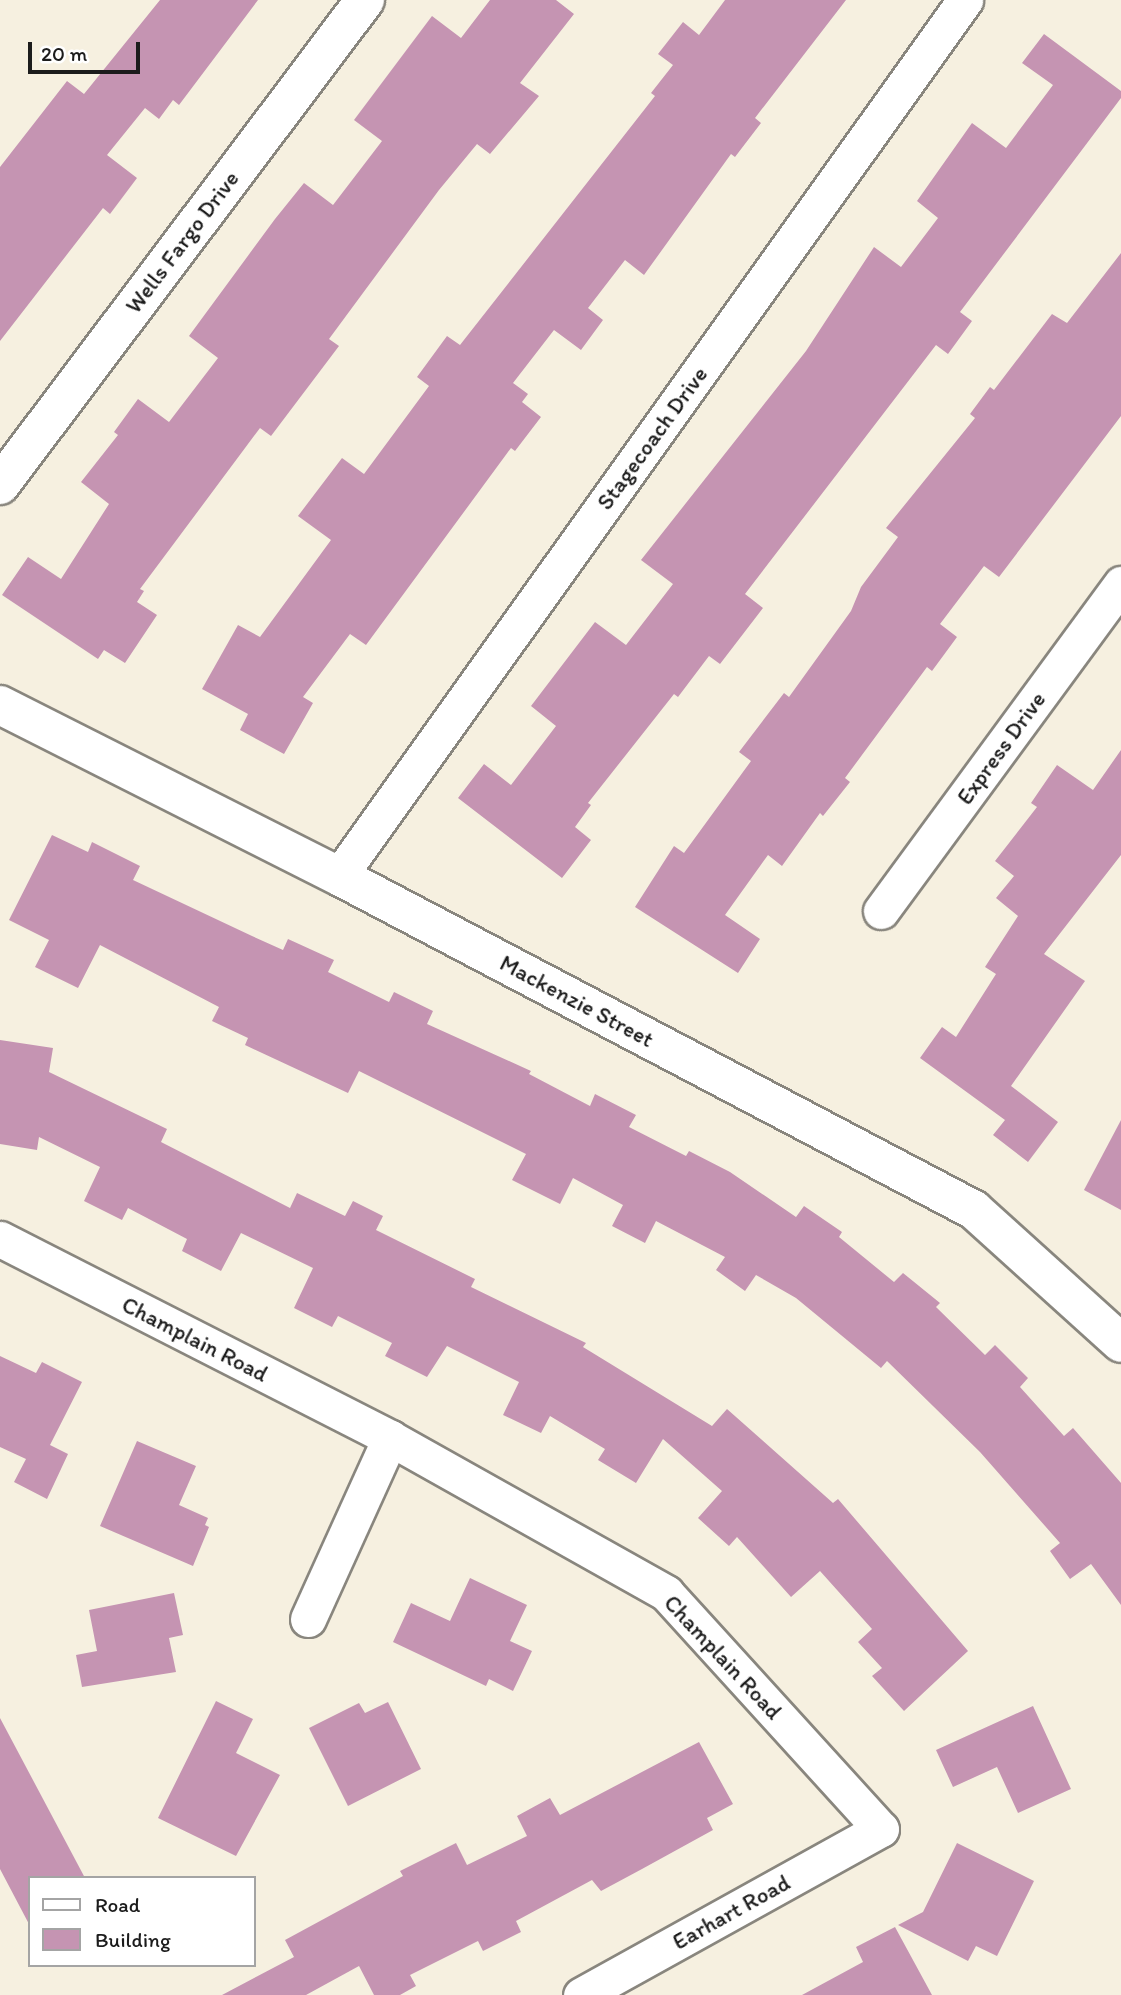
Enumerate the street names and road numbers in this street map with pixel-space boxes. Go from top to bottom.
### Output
street label: Wells Fargo Drive [120,165,244,319]
street label: Stagecoach Drive [591,361,713,515]
street label: Express Drive [951,686,1051,810]
street label: Mackenzie Street [495,949,659,1053]
street label: Champlain Road [117,1290,273,1388]
street label: Champlain Road [658,1589,788,1725]
street label: Earhart Road [668,1869,794,1955]

